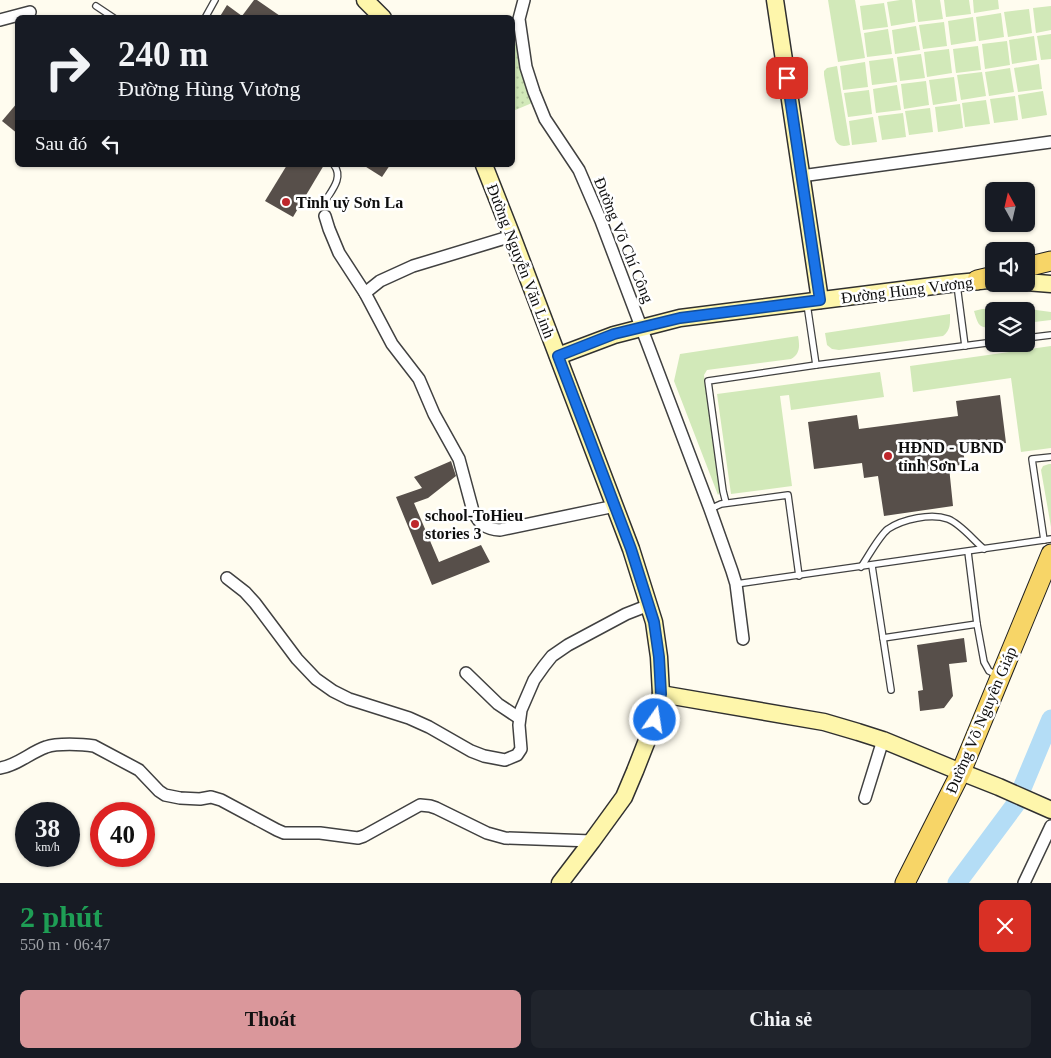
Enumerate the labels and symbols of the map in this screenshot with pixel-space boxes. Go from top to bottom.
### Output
pin [766,57,808,99]
street label: Đường Võ Chí Công [590,175,657,306]
street label: Đường Nguyễn Văn Linh [483,181,558,341]
north arrow [985,182,1035,232]
place label: Tỉnh uỷ Sơn La [296,194,403,212]
marker: Tỉnh uỷ Sơn La [280,196,292,208]
street label: Đường Hùng Vương [840,273,974,308]
place label: HĐND - UBND tỉnh Sơn La [898,439,1004,474]
marker: HĐND - UBND tỉnh Sơn La [882,450,894,462]
place label: school-ToHieu stories 3 [425,507,523,542]
marker: school-ToHieu stories 3 [409,518,421,530]
street label: Đường Võ Nguyên Giáp [942,644,1021,796]
position arrow [628,693,680,745]
speed limit sign: 40 [90,802,155,867]

